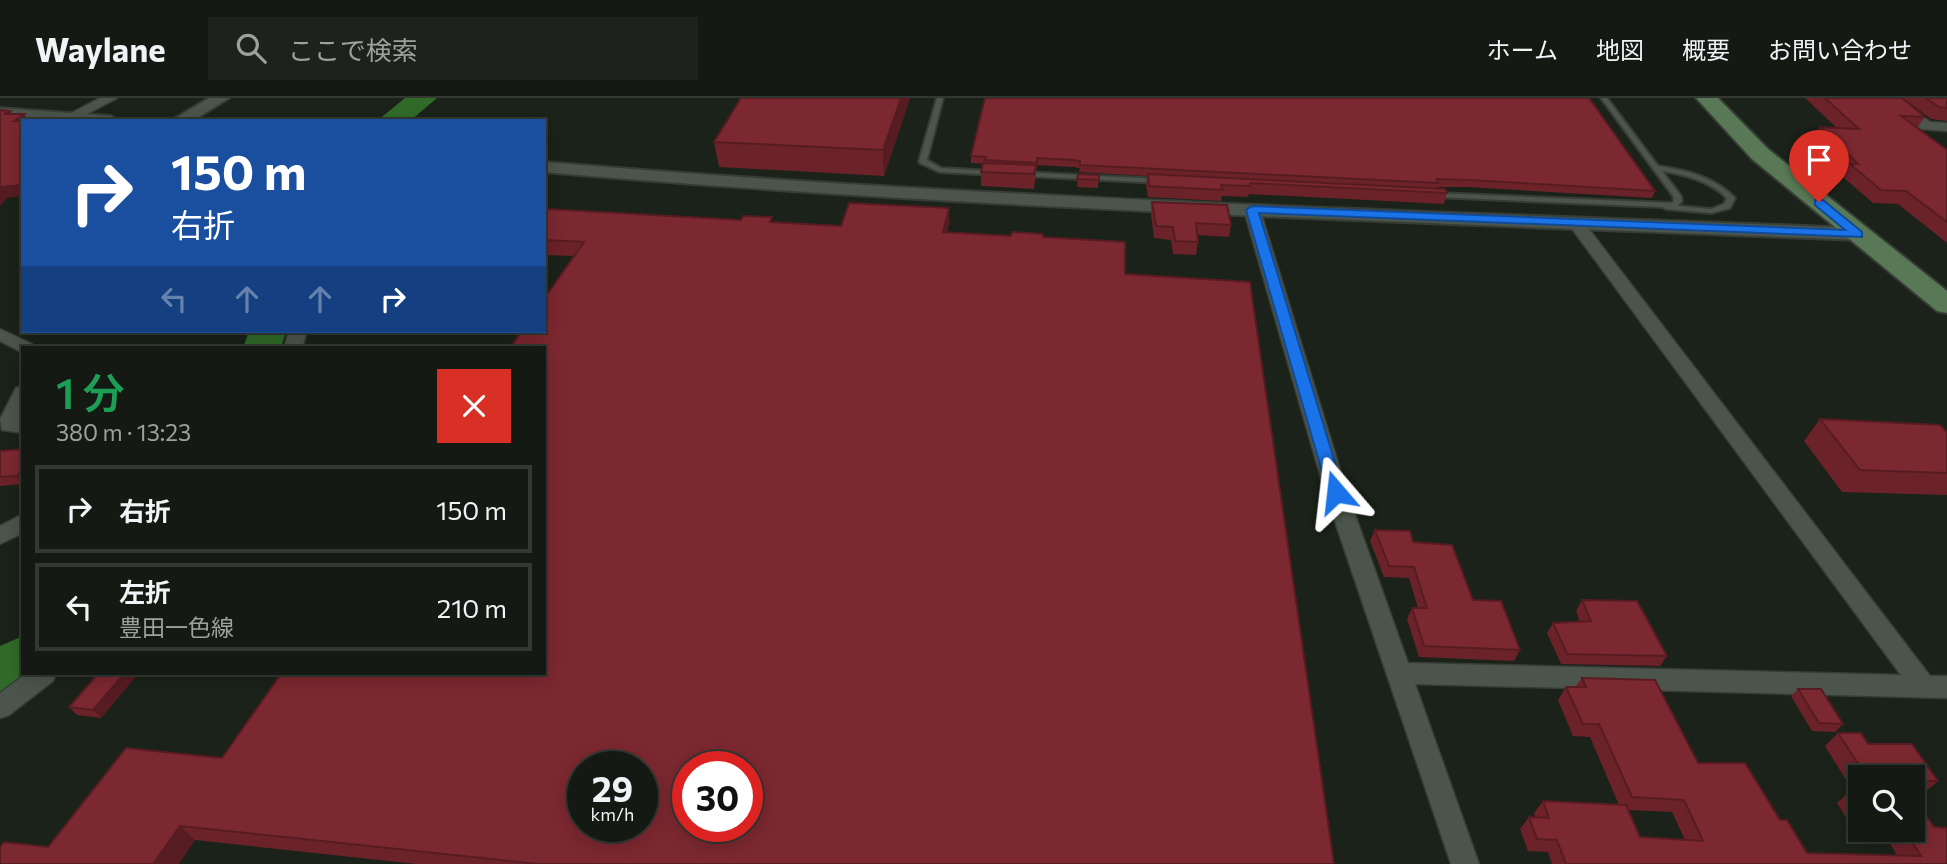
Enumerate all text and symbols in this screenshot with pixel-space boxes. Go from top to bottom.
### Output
search box [208,17,698,80]
text: Waylane [35,28,166,69]
icon: search [232,29,270,67]
text: ここで検索 [288,34,418,65]
text: ホーム [1487,35,1558,64]
text: 地図 [1596,35,1644,64]
text: 概要 [1682,35,1730,64]
text: お問い合わせ [1768,35,1912,64]
pin [1789,130,1849,202]
text: 150 m [171,140,306,200]
icon: arrive [1800,141,1838,179]
icon: right [56,147,147,238]
text: 右折 [171,204,235,244]
icon: left [155,280,193,318]
icon: ahead [228,280,266,318]
icon: ahead [301,280,339,318]
icon: right [374,280,412,318]
text: 1 分 [56,366,125,418]
button: close [437,369,511,443]
text: 380 m · 13:23 [56,418,191,446]
position arrow [1299,455,1373,529]
icon: right [60,490,98,528]
text: 150 m [436,494,507,525]
text: 右折 [119,495,171,526]
text: 左折 [119,576,171,607]
icon: left [60,588,98,626]
text: 210 m [437,592,507,623]
text: 豊田一色線 [119,613,234,641]
speed limit sign: 30 [672,751,763,842]
map controls [1848,765,1925,842]
button: search [1848,765,1925,842]
text: 29 [592,766,633,809]
text: km/h [591,803,634,825]

